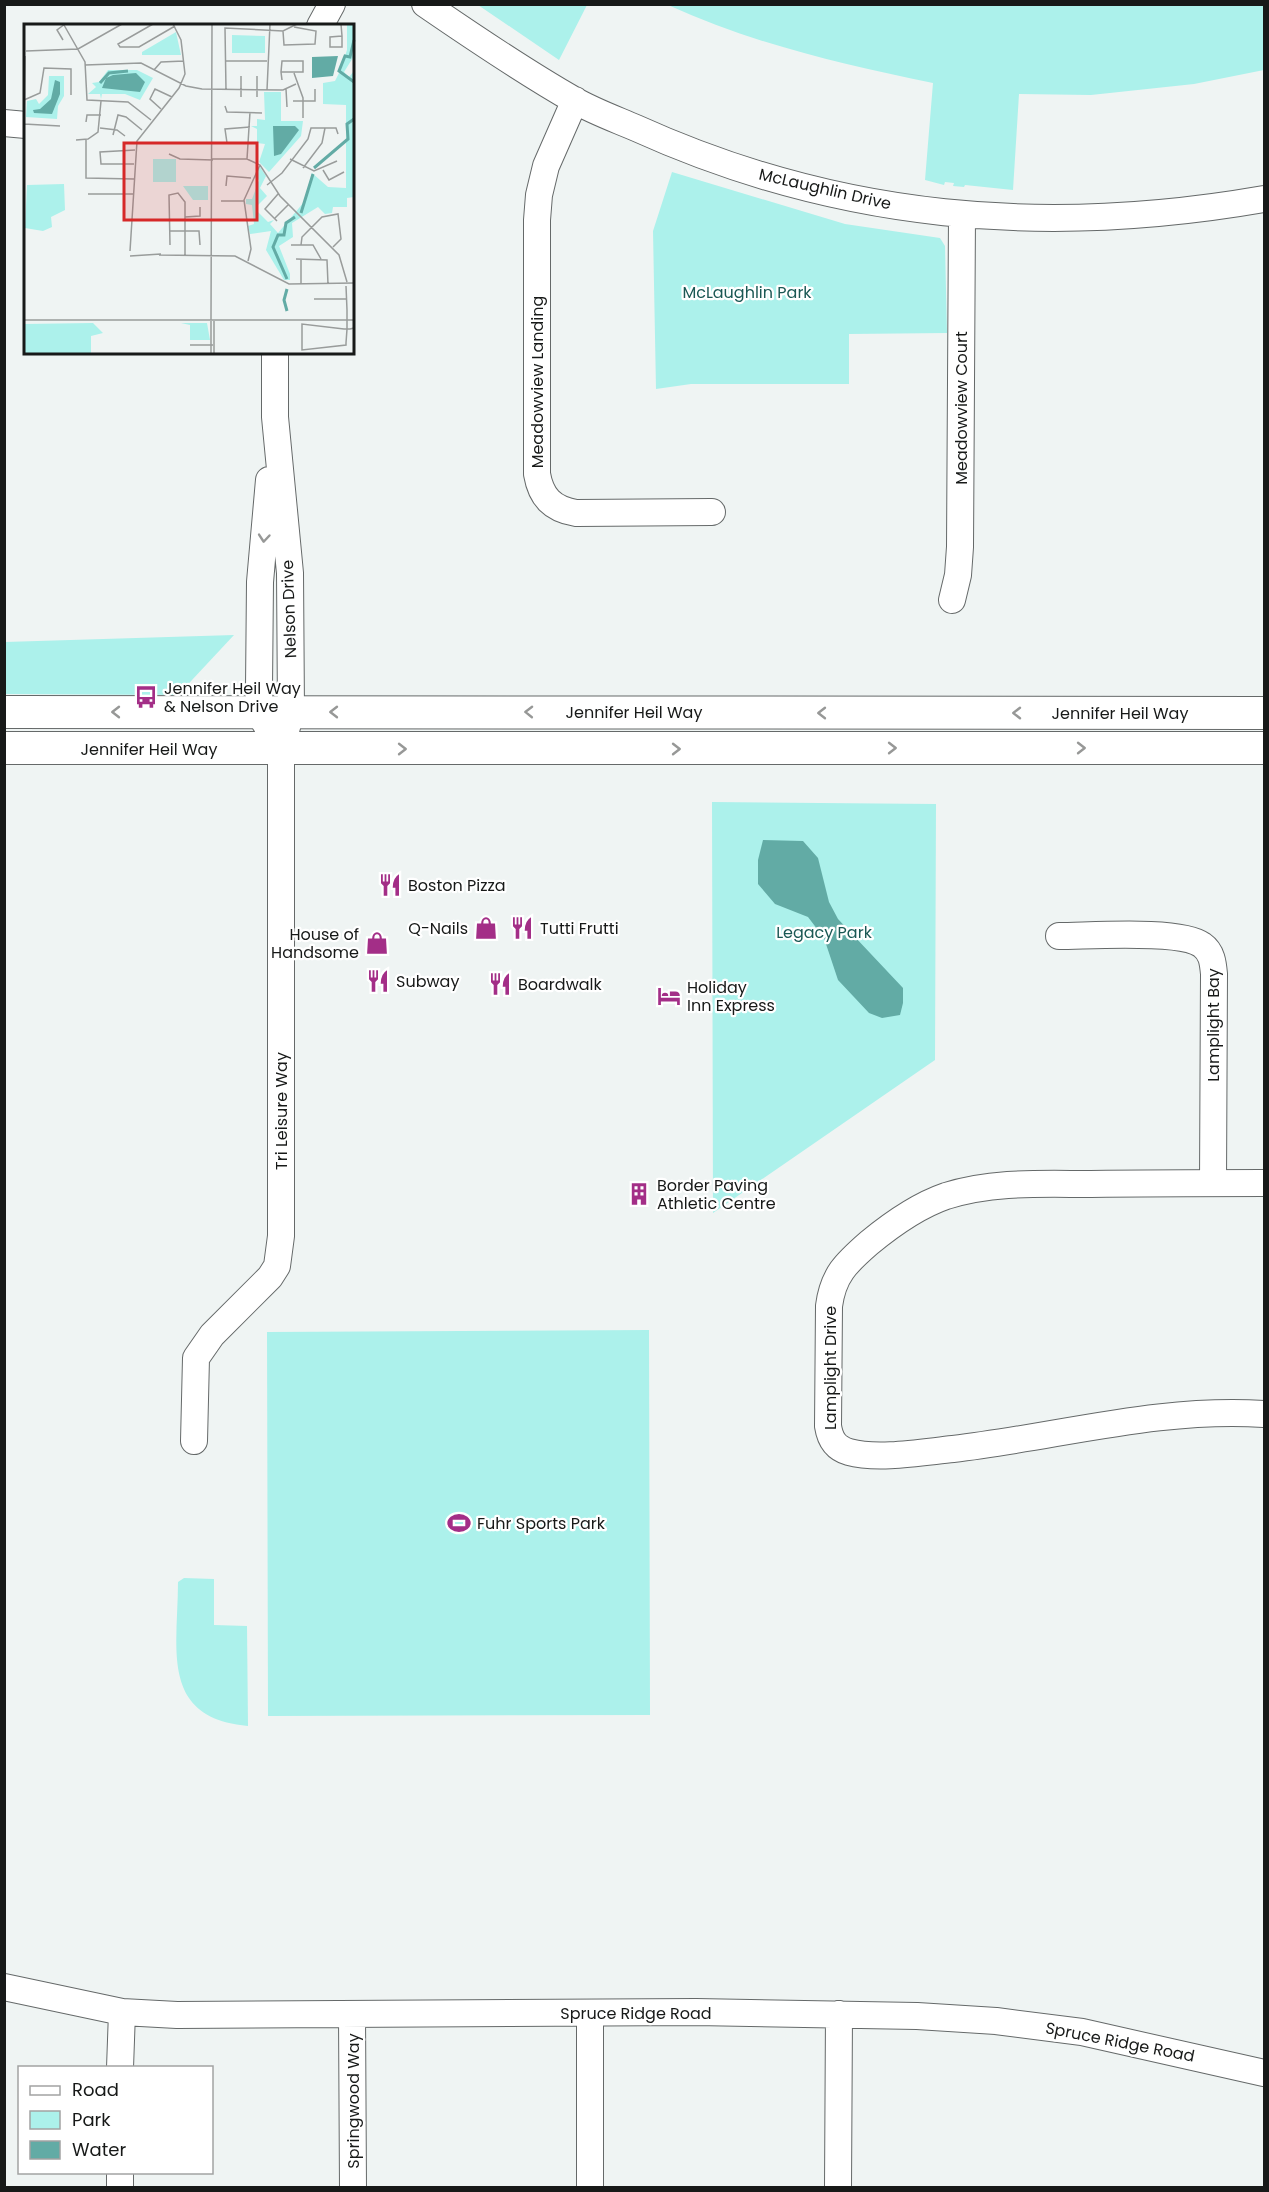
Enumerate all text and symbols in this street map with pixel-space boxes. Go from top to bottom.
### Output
inset map [24,24,354,354]
street label: McLaughlin Drive [757,163,893,215]
park label: McLaughlin Park [682,281,812,304]
street label: Meadowview Landing [526,296,549,468]
street label: Meadowview Court [950,331,973,485]
one-way arrow [258,534,271,543]
street label: Nelson Drive [276,559,302,659]
place label: Jennifer Heil Way & Nelson Drive [164,677,301,718]
bus stop icon: Jennifer Heil Way & Nelson Drive [133,684,159,710]
street label: Jennifer Heil Way [566,701,702,724]
street label: Jennifer Heil Way [1052,702,1188,725]
one-way arrow [112,706,121,718]
one-way arrow [329,706,338,718]
one-way arrow [524,706,533,718]
one-way arrow [818,707,827,719]
one-way arrow [1013,707,1022,719]
street label: Jennifer Heil Way [81,738,217,761]
one-way arrow [887,742,896,754]
one-way arrow [1077,742,1086,754]
one-way arrow [398,743,407,755]
one-way arrow [671,743,680,755]
restaurant icon: Boston Pizza [377,872,403,898]
place label: Boston Pizza [408,874,506,897]
shop icon: Q-Nails [473,915,499,941]
restaurant icon: Tutti Frutti [509,915,535,941]
place label: Q-Nails [408,917,468,940]
place label: Tutti Frutti [540,917,619,940]
park label: Legacy Park [776,921,873,944]
place label: House of Handsome [271,923,359,964]
shop icon: House of Handsome [364,930,390,956]
restaurant icon: Subway [365,968,391,994]
street label: Lamplight Bay [1202,968,1225,1082]
place label: Subway [396,970,459,993]
restaurant icon: Boardwalk [487,971,513,997]
place label: Boardwalk [518,973,603,996]
place label: Holiday Inn Express [687,976,775,1017]
hotel icon: Holiday Inn Express [656,983,682,1009]
street label: Tri Leisure Way [270,1052,293,1170]
place label: Border Paving Athletic Centre [657,1174,776,1215]
building icon: Border Paving Athletic Centre [626,1181,652,1207]
street label: Lamplight Drive [819,1306,842,1430]
sports icon: Fuhr Sports Park [446,1510,472,1536]
place label: Fuhr Sports Park [477,1512,606,1535]
street label: Spruce Ridge Road [560,2002,712,2025]
street label: Spruce Ridge Road [1043,2016,1197,2068]
street label: Springwood Way [342,2033,365,2169]
legend [18,2066,213,2174]
text: Road [72,2077,119,2102]
text: Park [72,2107,111,2132]
text: Water [72,2137,126,2162]

